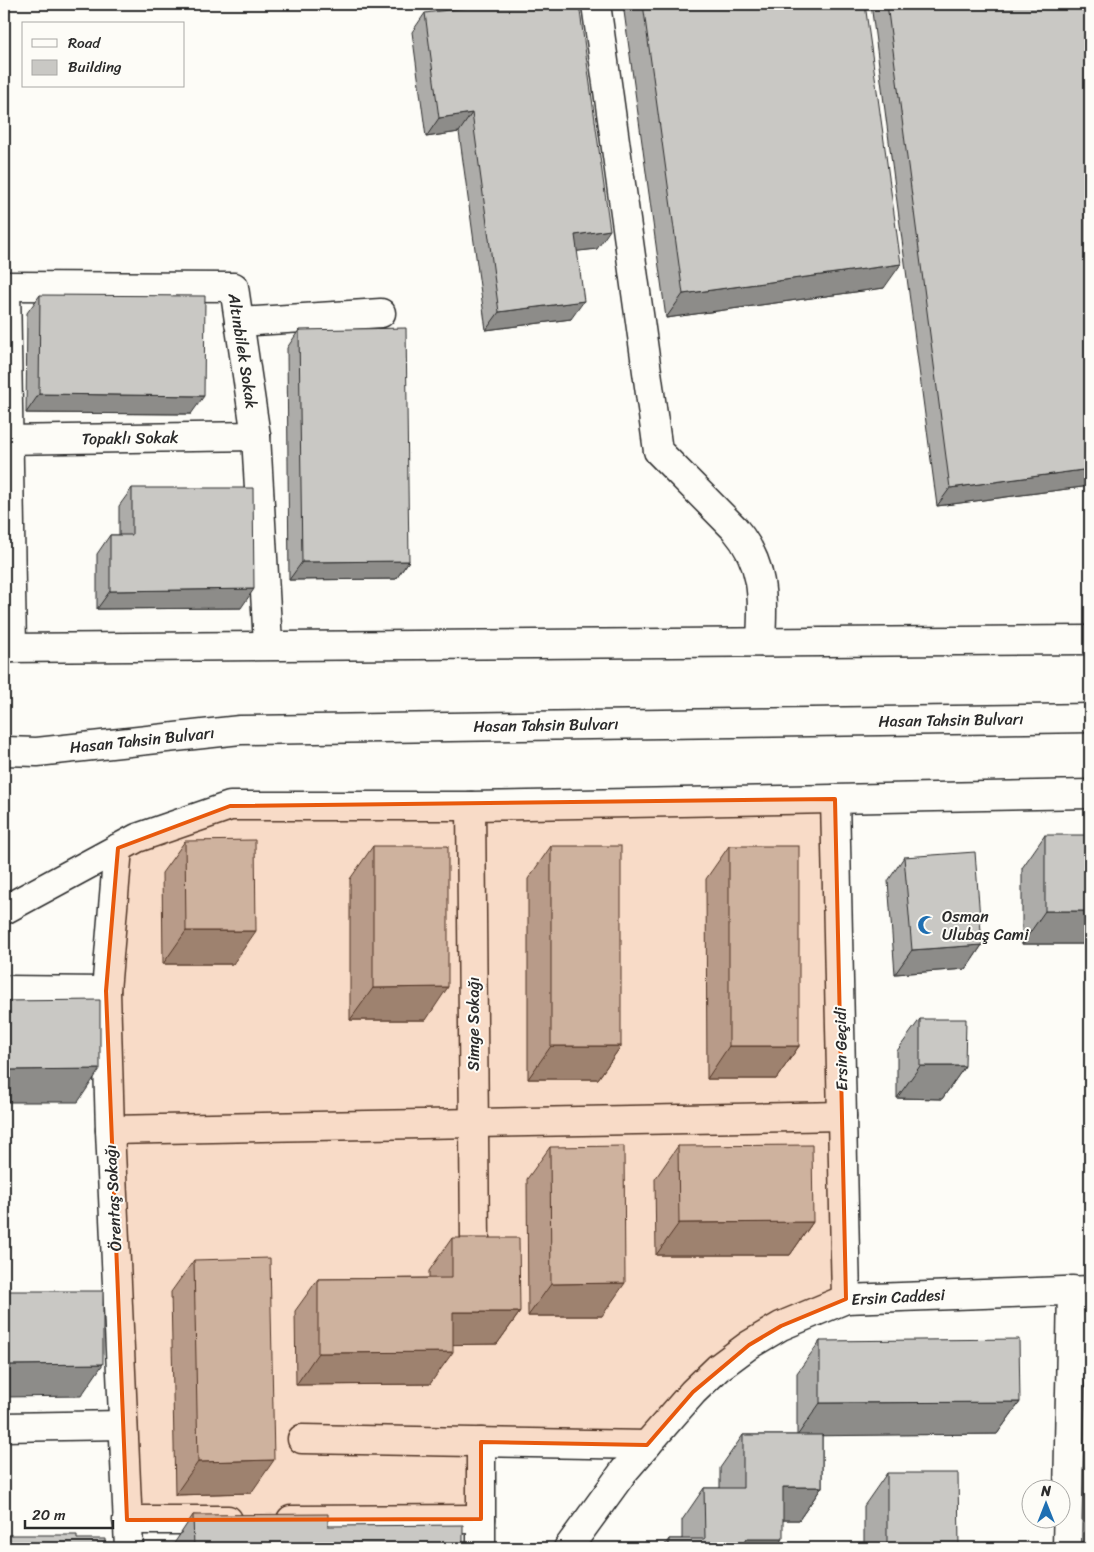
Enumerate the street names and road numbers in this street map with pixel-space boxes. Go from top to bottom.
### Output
street label: Altınbilek Sokak [219,290,266,411]
street label: Topaklı Sokak [81,423,179,453]
street label: Hasan Tahsin Bulvarı [878,704,1024,736]
street label: Hasan Tahsin Bulvarı [473,709,619,741]
street label: Hasan Tahsin Bulvarı [68,718,216,762]
street label: Simge Sokağı [459,977,488,1071]
street label: Ersin Geçidi [826,1006,856,1091]
street label: Örentaş Sokağı [96,1144,130,1252]
street label: Ersin Caddesi [850,1280,946,1314]

